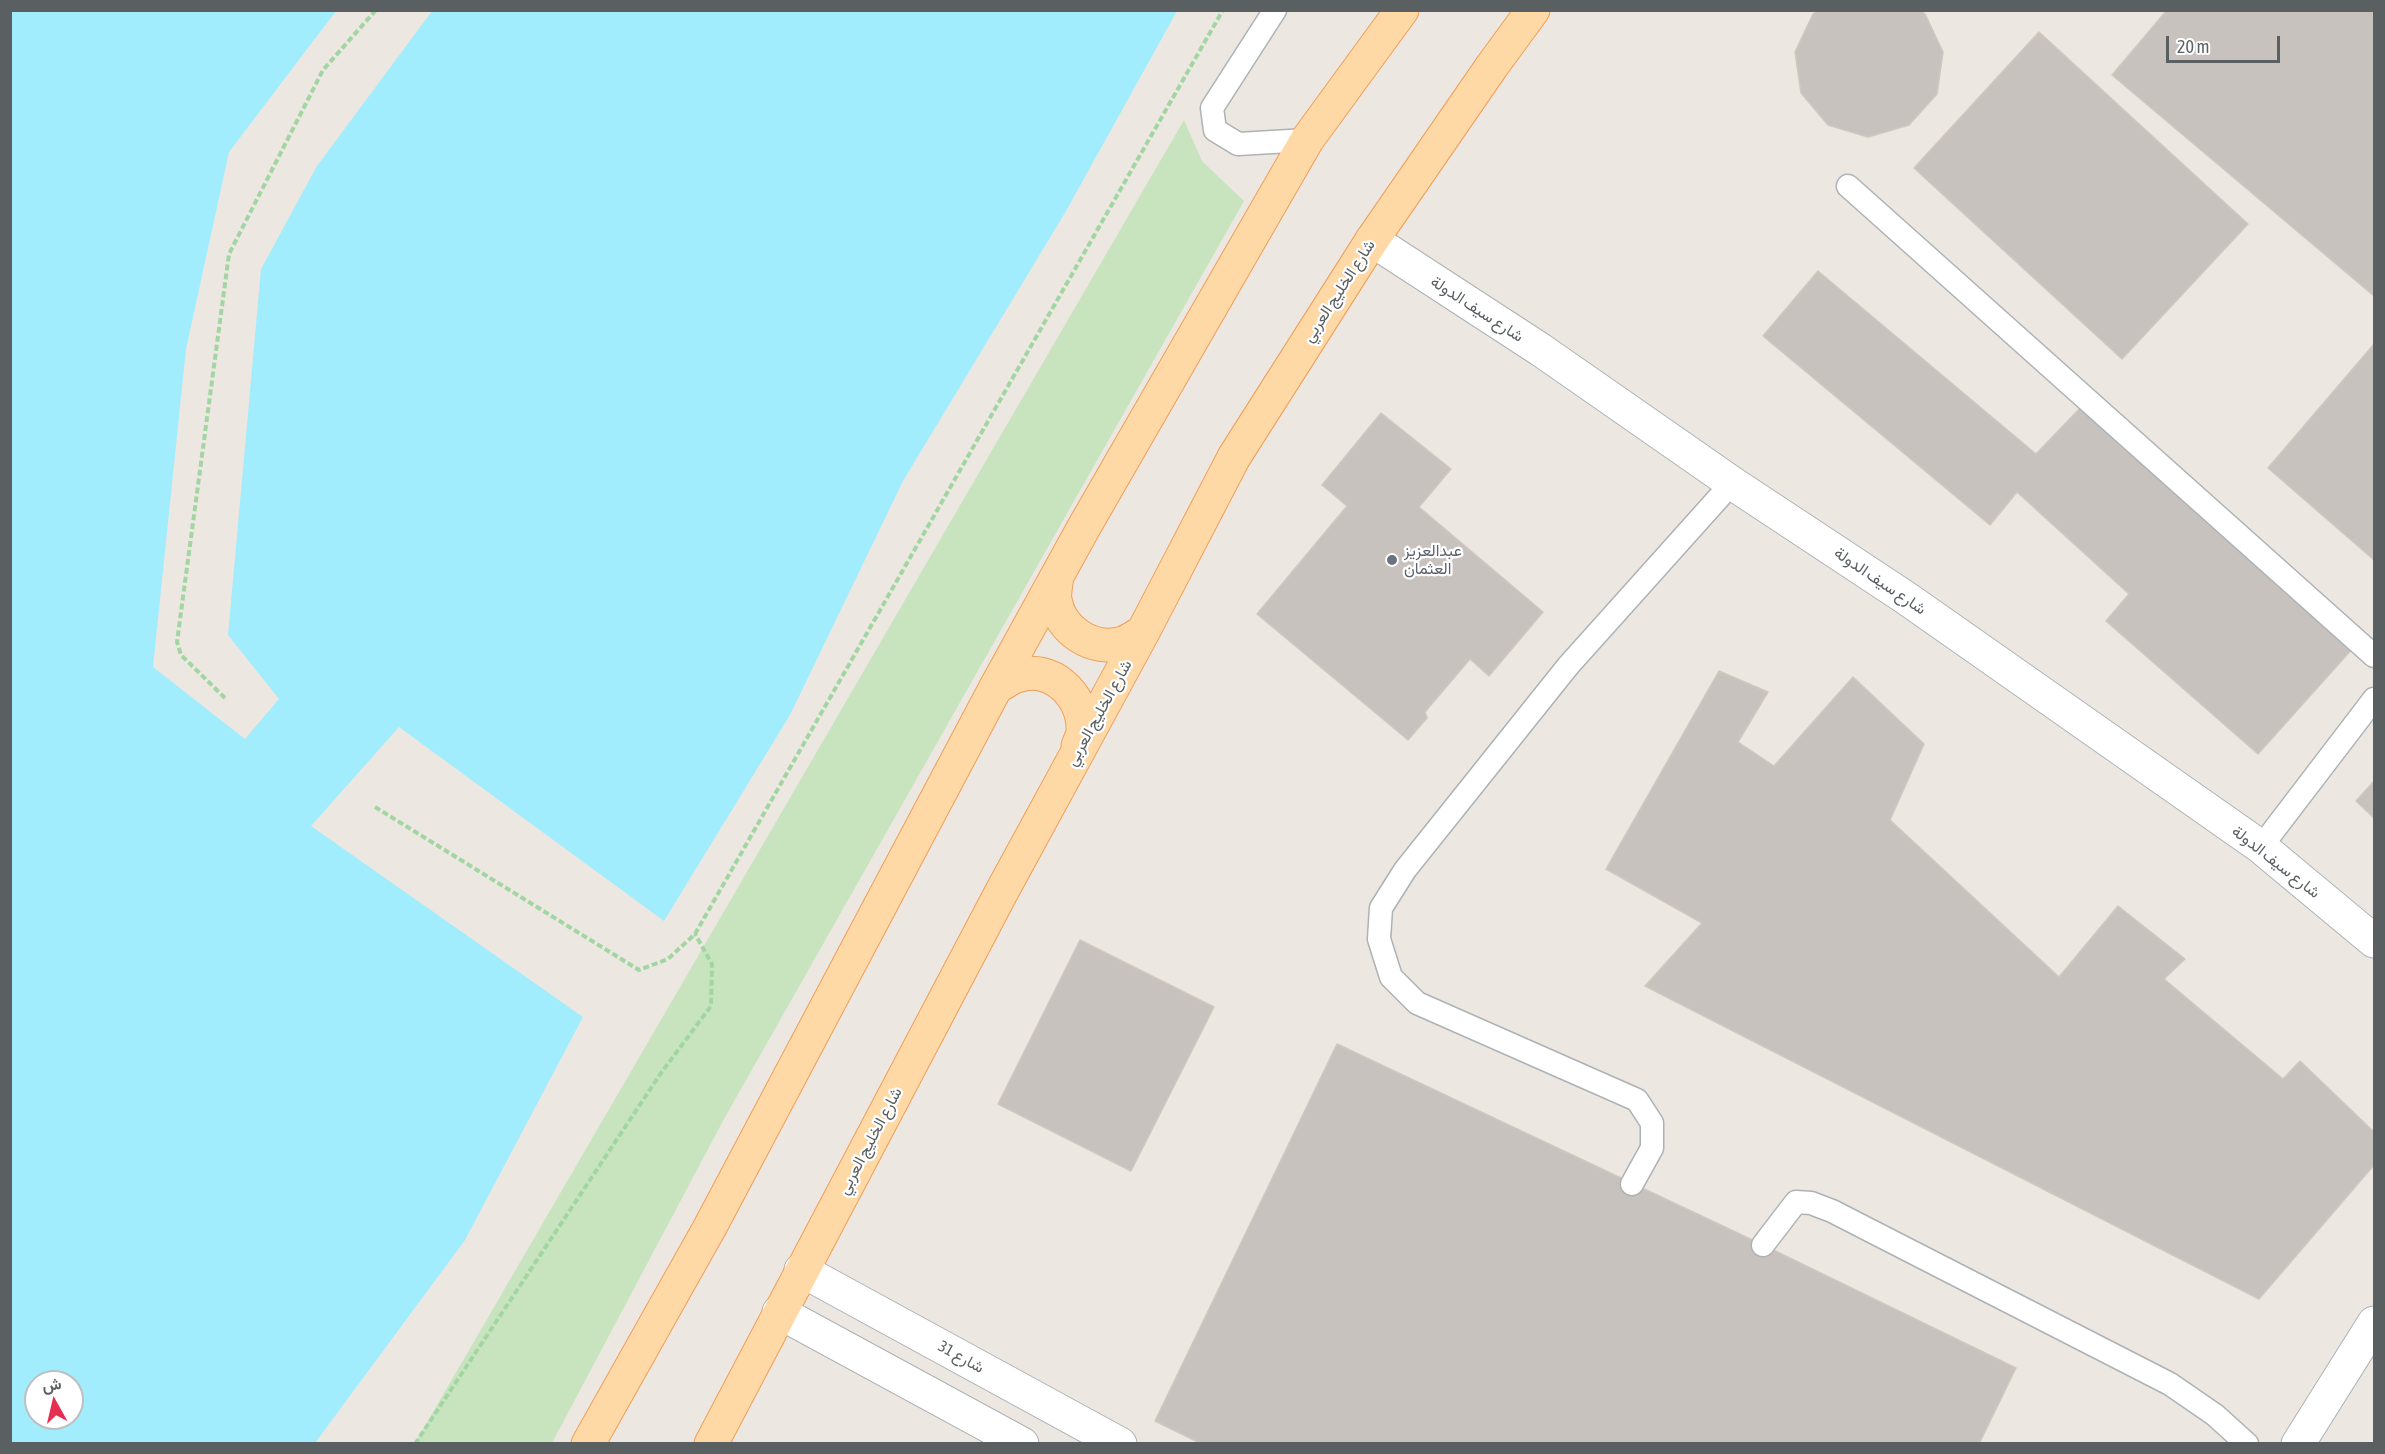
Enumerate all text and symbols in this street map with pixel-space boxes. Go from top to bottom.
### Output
scale bar [2169,24,2283,62]
text: 20 m [2177,36,2209,57]
street label: شارع الخليج العربي [1299,236,1379,346]
street label: شارع سيف الدولة [1427,272,1527,346]
place label: عبدالعزيز العثمان [1404,541,1462,579]
street label: شارع سيف الدولة [1830,543,1930,619]
marker: عبدالعزيز العثمان [1385,553,1399,567]
street label: شارع الخليج العربي [1062,657,1136,769]
street label: شارع سيف الدولة [2228,822,2324,902]
street label: شارع الخليج العربي [834,1084,906,1198]
street label: شارع 31 [935,1337,987,1377]
north arrow [24,1370,84,1430]
text: ش [41,1374,63,1394]

